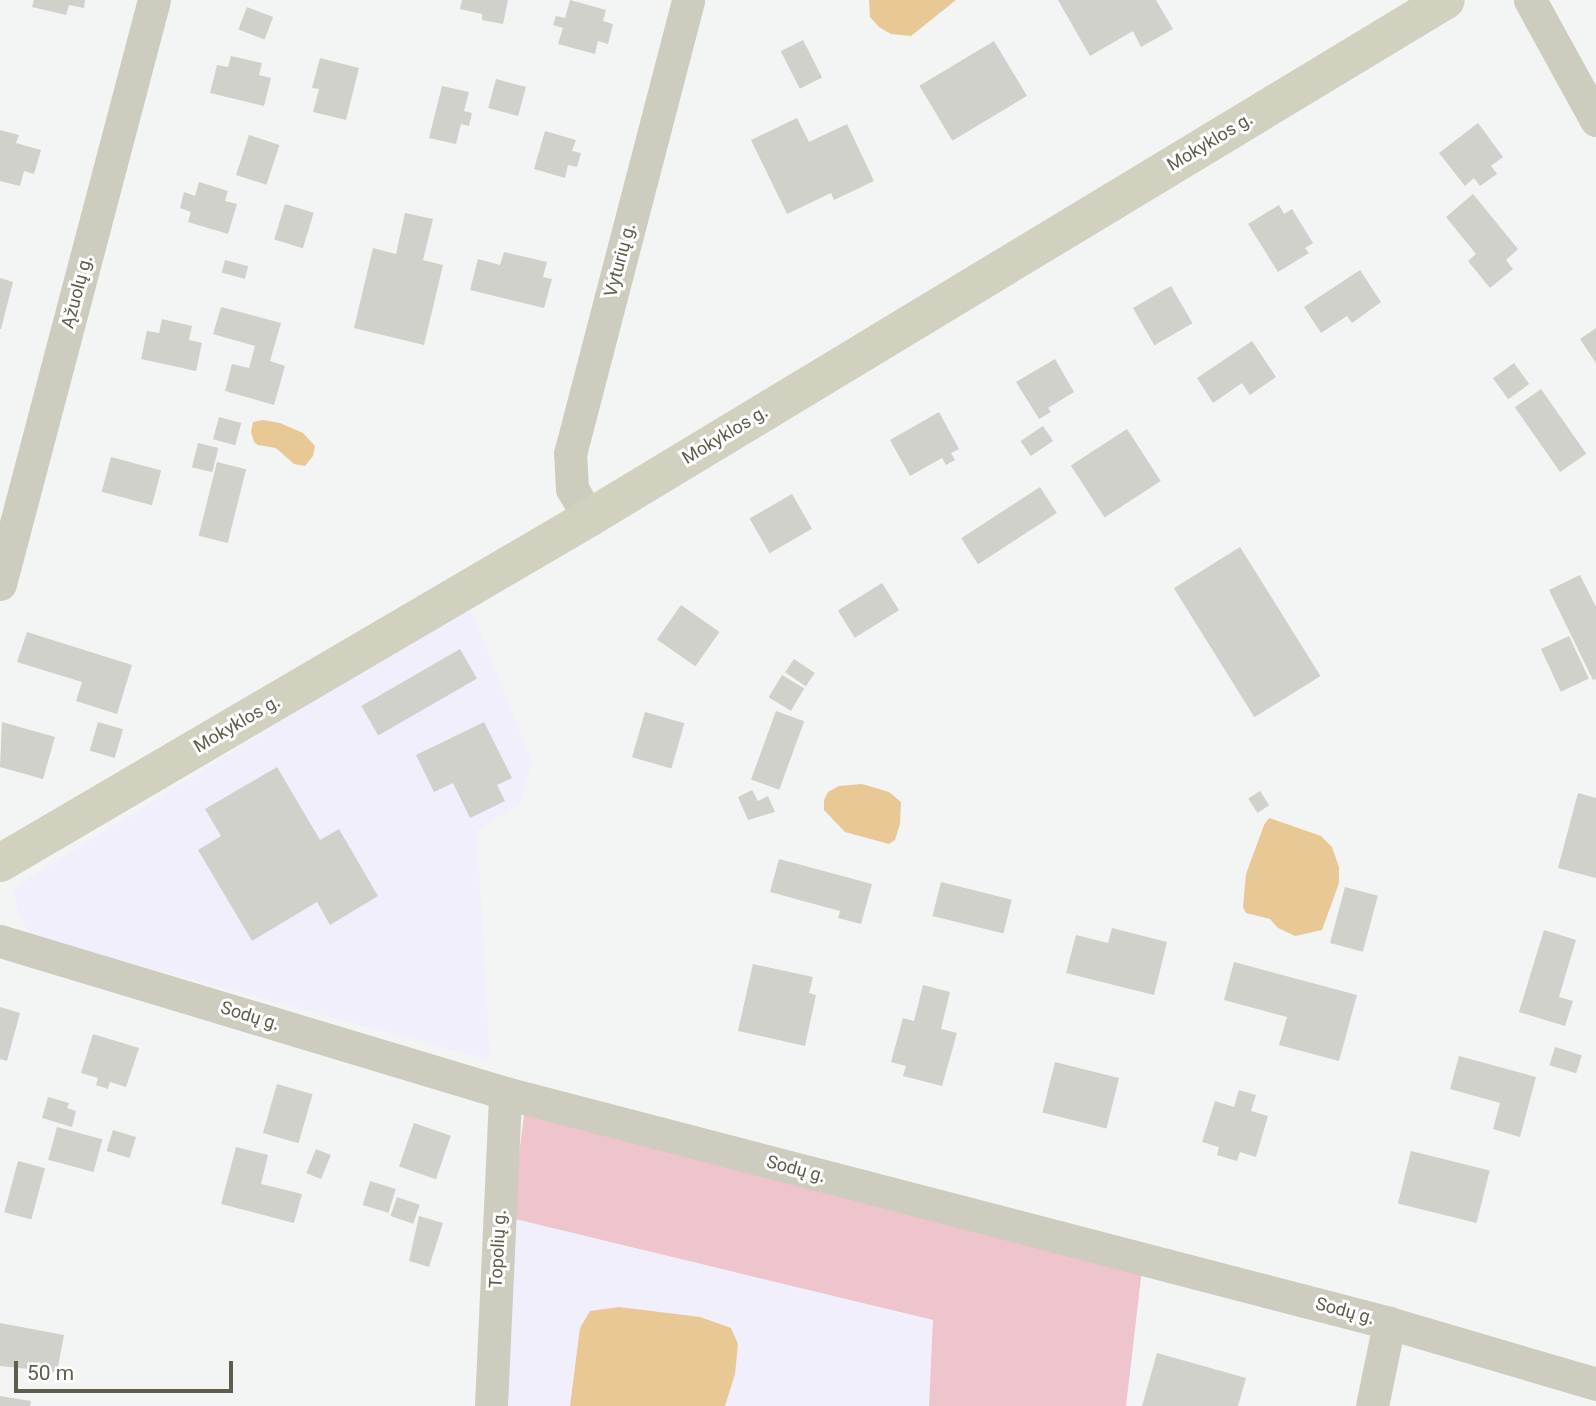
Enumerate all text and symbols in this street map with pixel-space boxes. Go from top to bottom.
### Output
street label: Mokyklos g. [1163,108,1257,176]
street label: Vyturių g. [600,221,640,299]
street label: Ąžuolų g. [57,253,97,331]
street label: Mokyklos g. [678,401,772,469]
street label: Mokyklos g. [190,691,284,757]
street label: Sodų g. [218,997,282,1035]
street label: Sodų g. [764,1151,828,1187]
street label: Topolių g. [485,1209,511,1289]
street label: Sodų g. [1313,1293,1377,1329]
scale bar [18,1346,236,1390]
text: 50 m [27,1361,74,1385]

